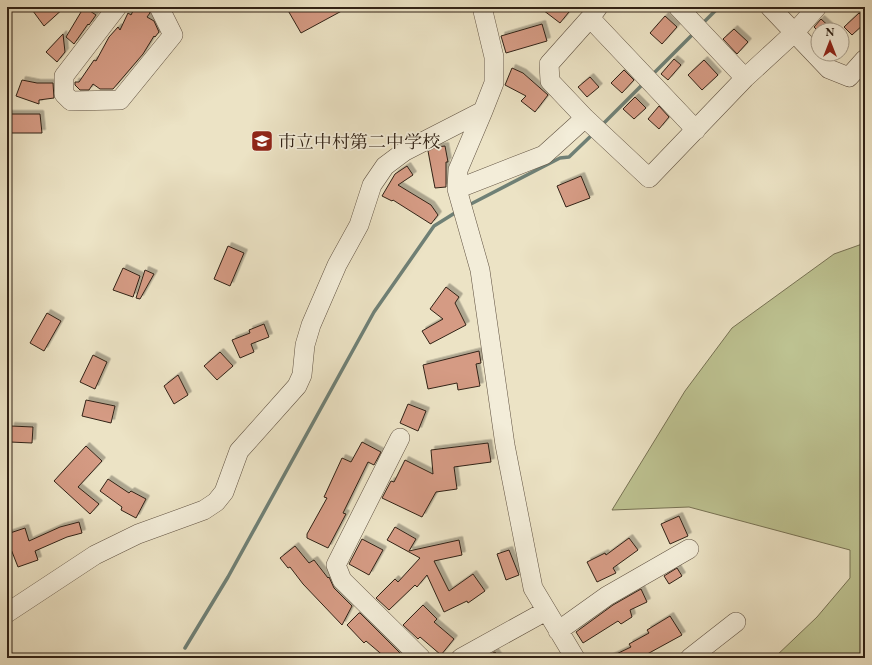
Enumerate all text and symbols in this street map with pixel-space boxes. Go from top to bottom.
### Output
north arrow [810,22,850,62]
text: N [826,25,835,39]
school or university icon: 市立中村第二中学校 [249,128,275,154]
place label: 市立中村第二中学校 [278,130,440,153]

